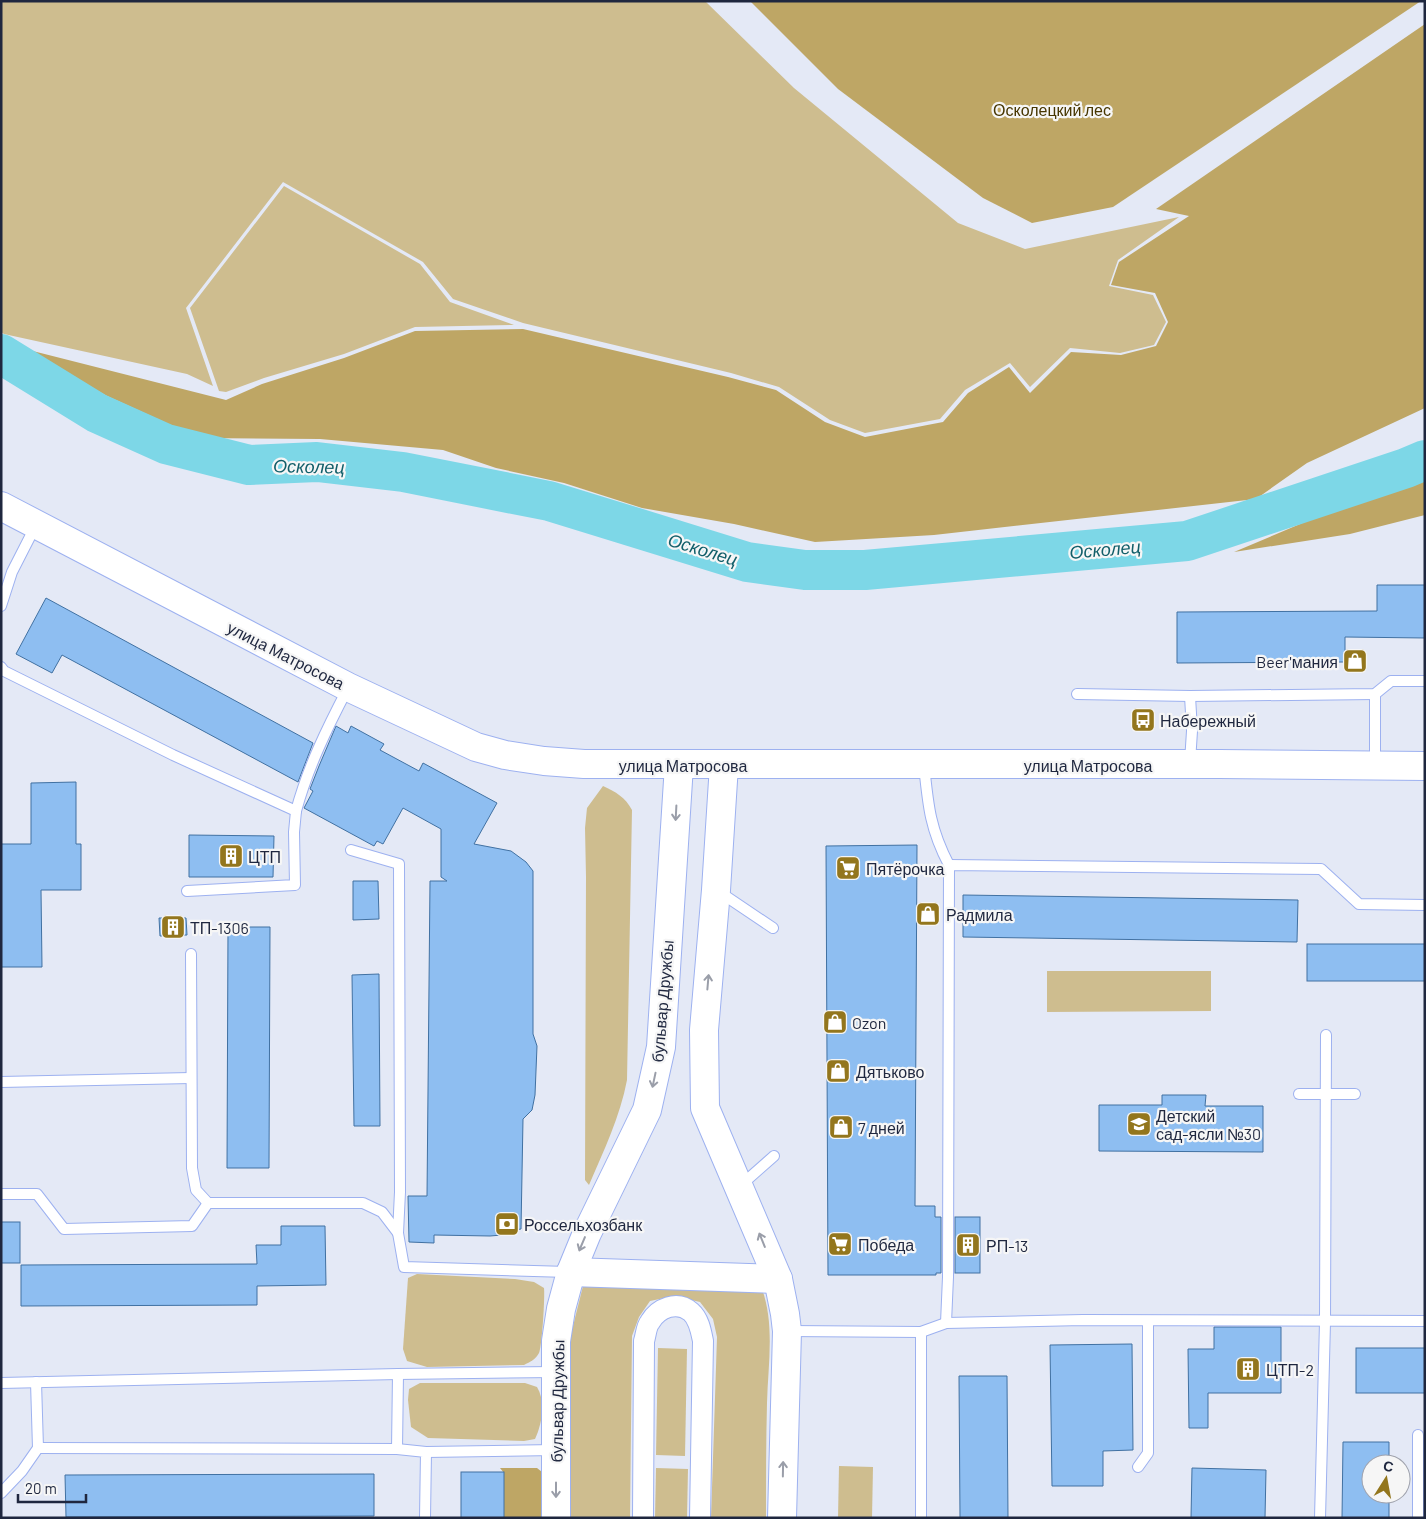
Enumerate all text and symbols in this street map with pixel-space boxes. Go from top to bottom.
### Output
park label: Осколецкий лес [993,100,1111,119]
water label: Осколец [273,454,345,478]
water label: Осколец [666,528,740,570]
water label: Осколец [1068,535,1142,563]
street label: улица Матросова [224,617,348,693]
shop icon: Beer'мания [1342,648,1368,674]
place label: Beer'мания [1256,652,1338,671]
bus stop icon: Набережный [1130,707,1156,733]
place label: Набережный [1160,711,1256,730]
street label: улица Матросова [619,756,747,775]
street label: улица Матросова [1024,756,1152,775]
one-way arrow [672,805,681,821]
building icon: ЦТП [218,843,244,869]
place label: ЦТП [248,847,281,866]
supermarket icon: Пятёрочка [835,855,861,881]
place label: Пятёрочка [866,859,945,878]
shop icon: Радмила [915,901,941,927]
place label: Радмила [946,905,1013,924]
building icon: ТП-1306 [160,914,186,940]
place label: ТП-1306 [190,918,249,937]
street label: бульвар Дружбы [647,939,677,1063]
one-way arrow [704,974,713,990]
shop icon: Ozon [822,1009,848,1035]
place label: Ozon [852,1013,886,1032]
shop icon: Дятьково [825,1058,851,1084]
place label: Дятьково [856,1062,925,1081]
one-way arrow [648,1071,658,1087]
place label: Детский сад-ясли №30 [1156,1106,1261,1143]
school or university icon: Детский сад-ясли №30 [1126,1111,1152,1137]
shop icon: 7 дней [828,1114,854,1140]
place label: 7 дней [858,1118,905,1137]
bank icon: Россельхозбанк [494,1211,520,1237]
place label: Россельхозбанк [524,1215,643,1234]
supermarket icon: Победа [827,1231,853,1257]
building icon: РП-13 [955,1232,981,1258]
one-way arrow [757,1233,766,1249]
place label: Победа [858,1235,914,1254]
one-way arrow [577,1236,587,1251]
place label: РП-13 [986,1236,1028,1255]
street label: бульвар Дружбы [546,1339,568,1463]
building icon: ЦТП-2 [1235,1356,1261,1382]
place label: ЦТП-2 [1266,1360,1314,1379]
north arrow [1361,1454,1411,1504]
text: С [1382,1456,1395,1475]
one-way arrow [778,1461,788,1478]
scale bar [18,1472,85,1504]
text: 20 m [25,1479,57,1497]
one-way arrow [551,1482,561,1498]

